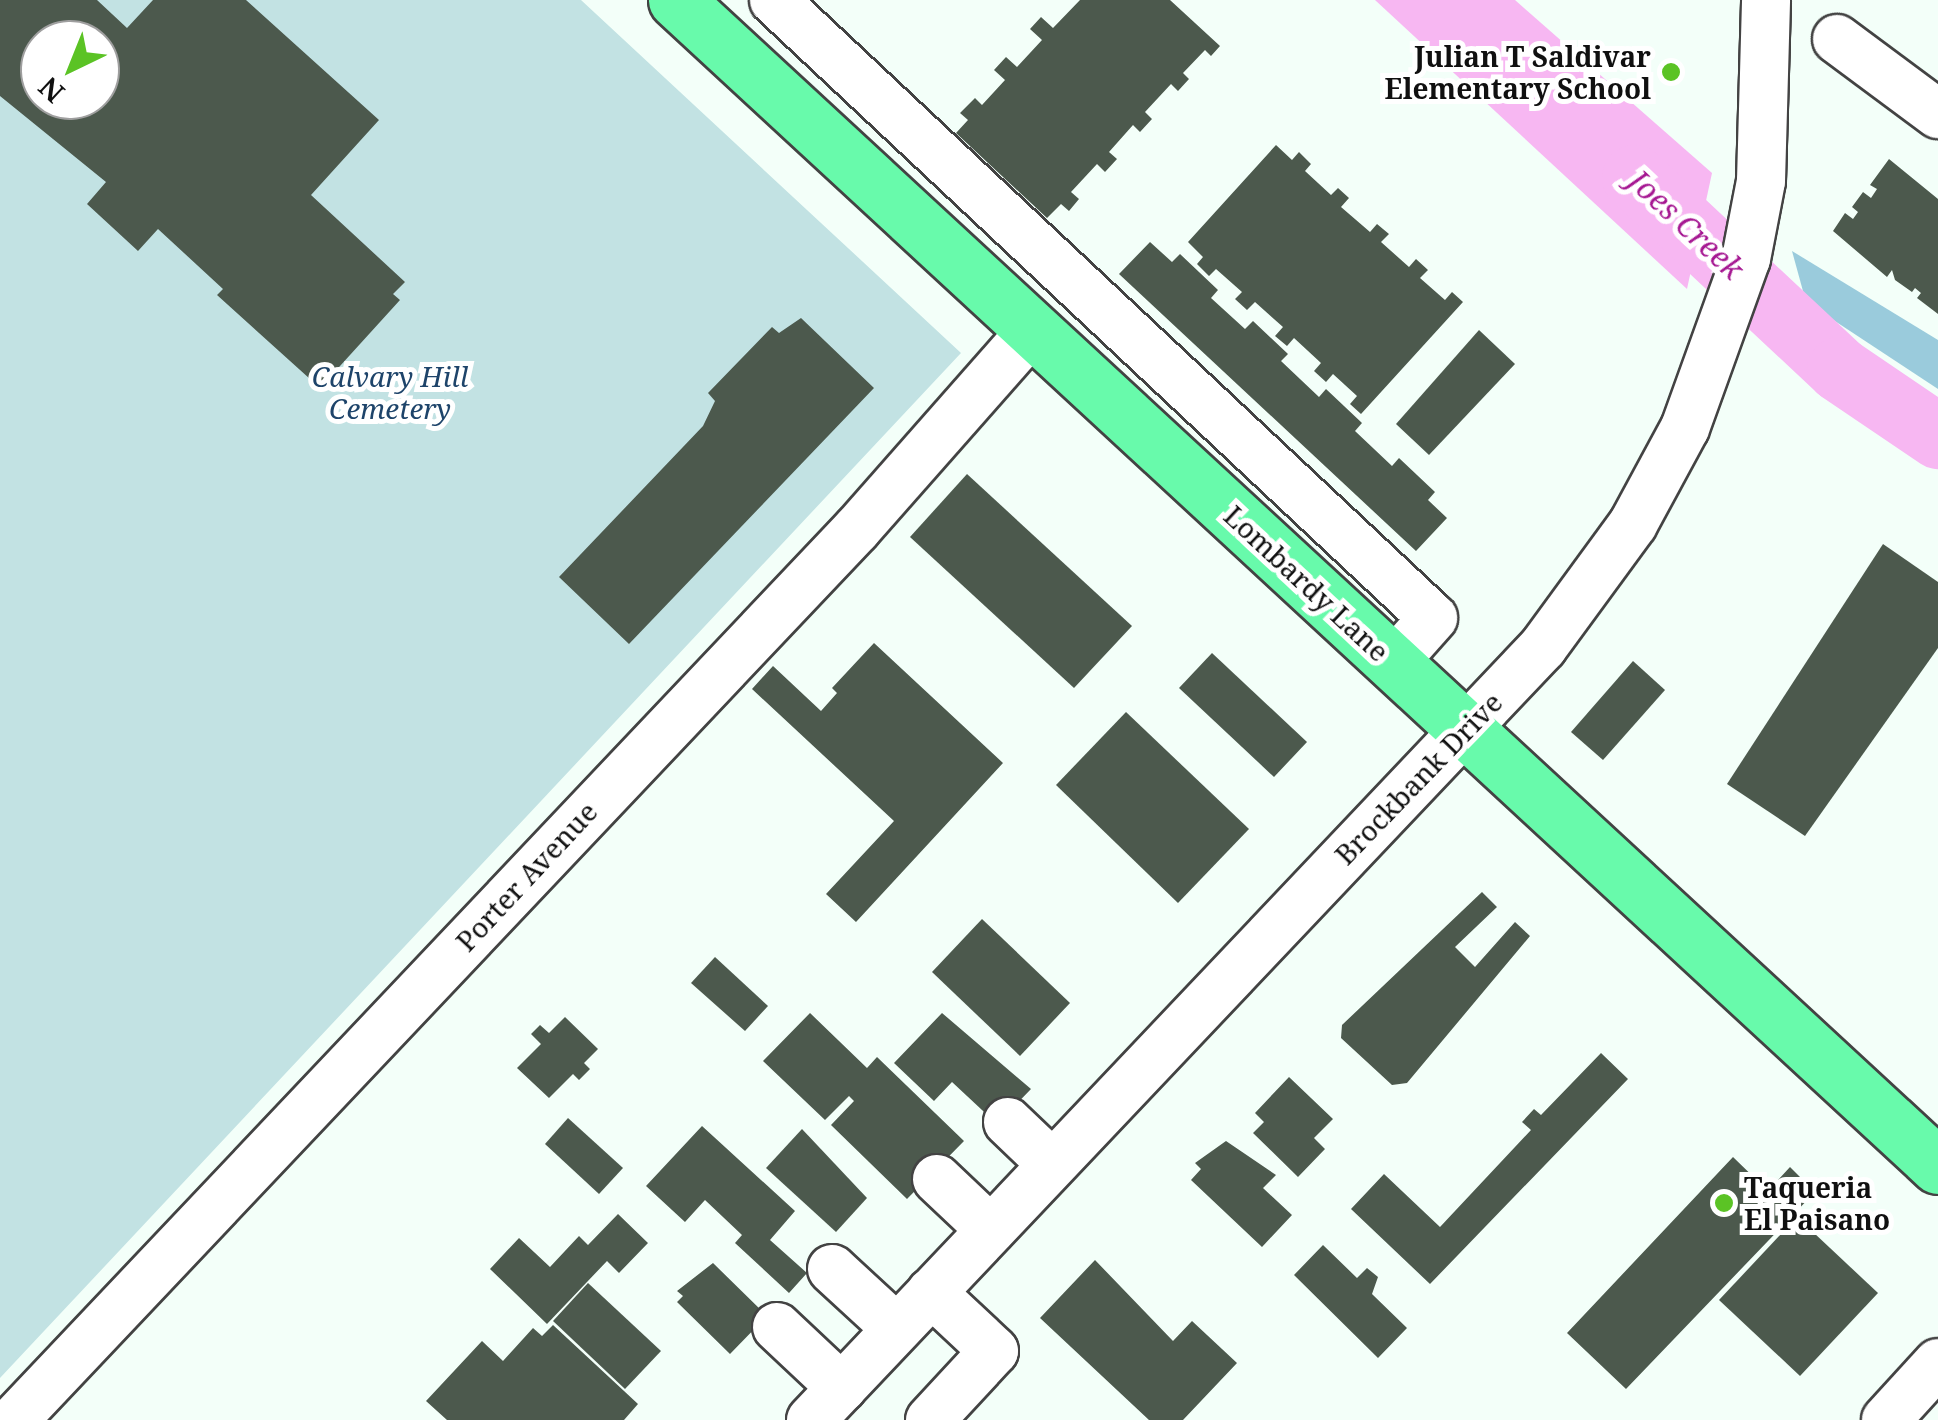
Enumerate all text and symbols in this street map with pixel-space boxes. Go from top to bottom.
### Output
north arrow [20,20,120,120]
place label: Julian T Saldivar Elementary School [1384,39,1651,105]
marker: Julian T Saldivar Elementary School [1660,61,1682,83]
text: N [30,69,72,112]
water label: Joes Creek [1621,163,1751,287]
park label: Calvary Hill Cemetery [312,359,468,425]
street label: Lombardy Lane [1218,498,1396,668]
street label: Brockbank Drive [1327,685,1509,871]
street label: Porter Avenue [448,794,604,958]
place label: Taqueria El Paisano [1744,1170,1890,1236]
marker: Taqueria El Paisano [1713,1192,1735,1214]

